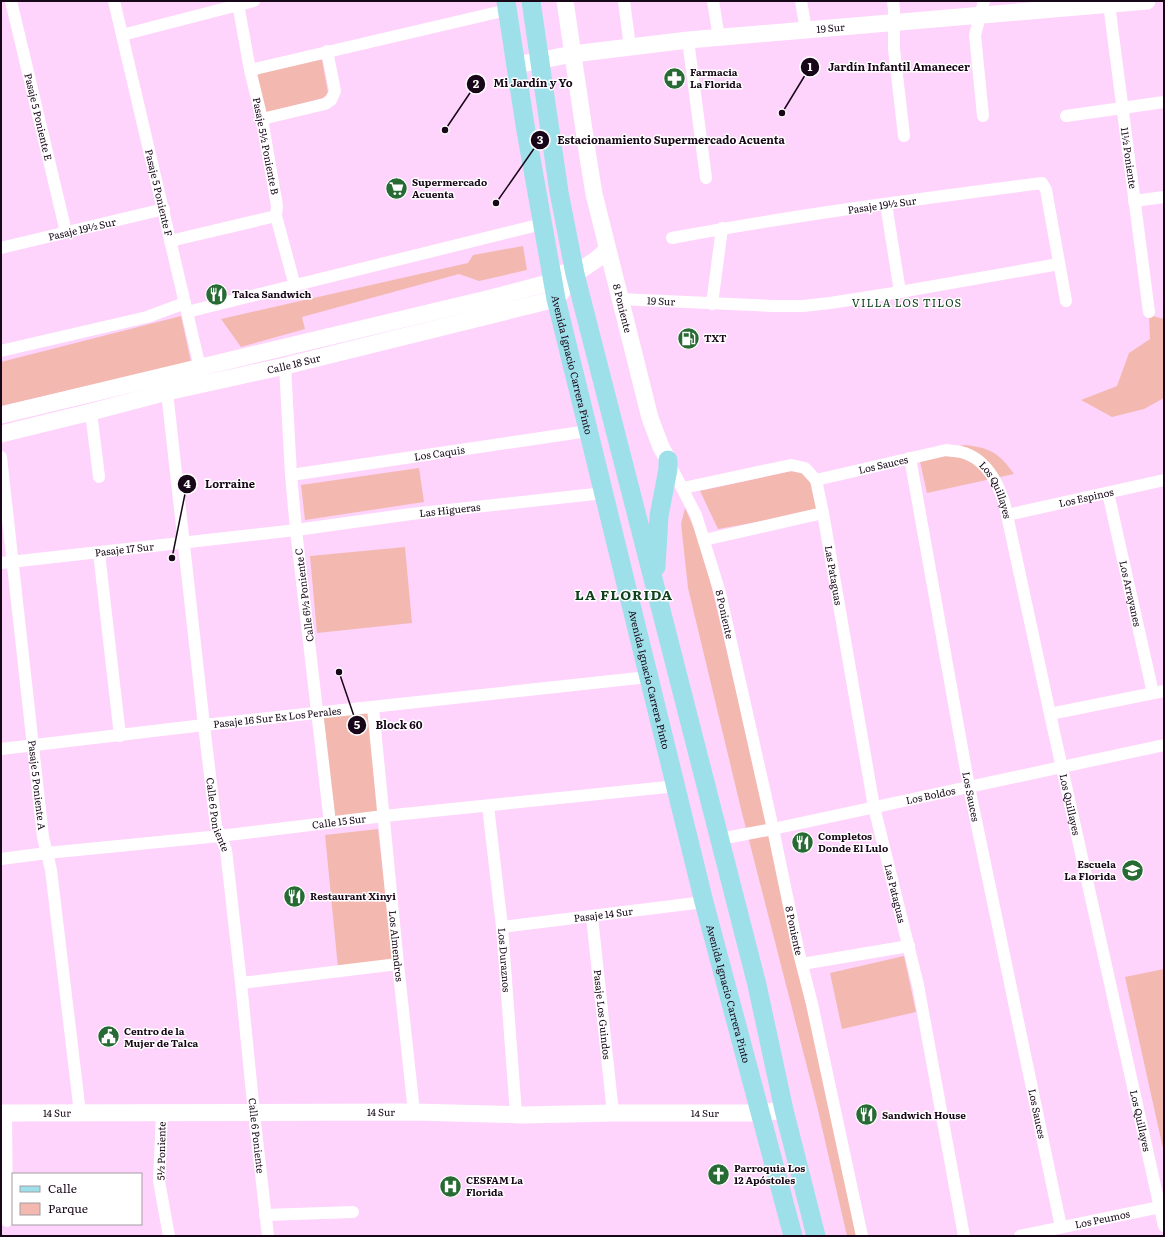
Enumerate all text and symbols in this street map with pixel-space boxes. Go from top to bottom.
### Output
street label: 19 Sur [816,19,846,36]
callout: Jardín Infantil Amanecer [800,55,978,78]
text: 1 [808,57,813,75]
text: Jardín Infantil Amanecer [828,58,970,74]
place label: Farmacia La Florida [690,64,742,91]
pharmacy icon: Farmacia La Florida [661,65,687,91]
street label: Pasaje 5 Poniente E [21,71,57,162]
callout: Mi Jardín y Yo [466,72,581,95]
text: 2 [473,74,480,92]
text: Mi Jardín y Yo [493,74,573,90]
street label: Pasaje 5½ Poniente B [250,96,283,196]
street label: 11½ Poniente [1118,126,1141,190]
callout: Estacionamiento Supermercado Acuenta [530,128,793,151]
text: 3 [537,130,544,148]
text: Estacionamiento Supermercado Acuenta [557,131,785,147]
street label: Pasaje 5 Poniente F [142,148,177,238]
place label: Supermercado Acuenta [412,174,487,201]
supermarket icon: Supermercado Acuenta [384,175,410,201]
street label: Pasaje 19½ Sur [847,192,917,217]
street label: Pasaje 19½ Sur [47,213,118,244]
restaurant icon: Talca Sandwich [204,281,230,307]
street label: 8 Poniente [610,282,636,334]
place label: Talca Sandwich [232,286,312,301]
street label: 19 Sur [647,292,676,309]
street label: Avenida Ignacio Carrera Pinto [548,294,597,436]
district label: VILLA LOS TILOS [852,294,962,310]
fuel station icon: TXT [675,325,701,351]
place label: TXT [704,330,727,345]
street label: Calle 18 Sur [265,349,322,377]
street label: Los Caquis [413,441,466,464]
street label: Los Sauces [857,451,910,477]
street label: Los Quillayes [976,457,1016,520]
callout: Lorraine [177,472,263,495]
text: 4 [183,474,191,492]
text: Lorraine [205,475,255,491]
street label: Los Espinos [1057,483,1115,510]
street label: Las Higueras [418,498,482,520]
street label: Pasaje 17 Sur [94,538,155,559]
street label: Las Pataguas [822,544,847,607]
street label: Calle 6½ Poniente C [290,547,317,643]
street label: Los Arrayanes [1116,559,1146,628]
district label: LA FLORIDA [575,584,673,604]
street label: 8 Poniente [712,588,738,640]
street label: Avenida Ignacio Carrera Pinto [626,608,674,751]
street label: Pasaje 16 Sur Ex Los Perales [212,702,342,731]
callout: Block 60 [347,714,430,737]
text: 5 [354,715,361,733]
text: Block 60 [375,716,423,732]
street label: Pasaje 5 Poniente A [25,739,50,831]
street label: Los Sauces [959,770,984,823]
street label: Los Quillayes [1057,772,1085,837]
street label: Calle 6 Poniente [203,777,234,854]
street label: Los Boldos [904,782,957,807]
street label: Calle 15 Sur [311,810,367,832]
place label: Completos Donde El Lulo [818,828,888,855]
restaurant icon: Completos Donde El Lulo [790,829,816,855]
place label: Escuela La Florida [1064,856,1116,883]
school or university icon: Escuela La Florida [1119,857,1145,883]
street label: Las Pataguas [881,862,910,925]
restaurant icon: Restaurant Xinyi [282,883,308,909]
place label: Restaurant Xinyi [310,888,396,903]
street label: Pasaje 14 Sur [573,903,634,925]
street label: 8 Poniente [782,905,807,957]
street label: Los Almendros [386,909,408,983]
street label: Avenida Ignacio Carrera Pinto [703,923,755,1065]
street label: Los Duraznos [495,927,515,993]
street label: Pasaje Los Guindos [591,969,615,1060]
place label: Centro de la Mujer de Talca [124,1023,199,1050]
public building icon: Centro de la Mujer de Talca [95,1024,121,1050]
street label: Los Sauces [1025,1087,1050,1140]
street label: Los Quillayes [1127,1088,1155,1153]
street label: Calle 6 Poniente [246,1097,269,1174]
restaurant icon: Sandwich House [854,1102,880,1128]
street label: 14 Sur [367,1104,395,1119]
street label: 14 Sur [43,1105,71,1120]
street label: 14 Sur [691,1105,719,1120]
place label: Sandwich House [882,1107,966,1122]
street label: 5½ Poniente [152,1121,169,1181]
place label: Parroquia Los 12 Apóstoles [734,1160,805,1187]
church icon: Parroquia Los 12 Apóstoles [706,1161,732,1187]
place label: CESFAM La Florida [466,1172,523,1199]
legend [12,1173,142,1225]
hospital icon: CESFAM La Florida [437,1173,463,1199]
text: Calle [48,1179,77,1197]
text: Parque [48,1199,88,1217]
street label: Los Peumos [1073,1205,1132,1231]

